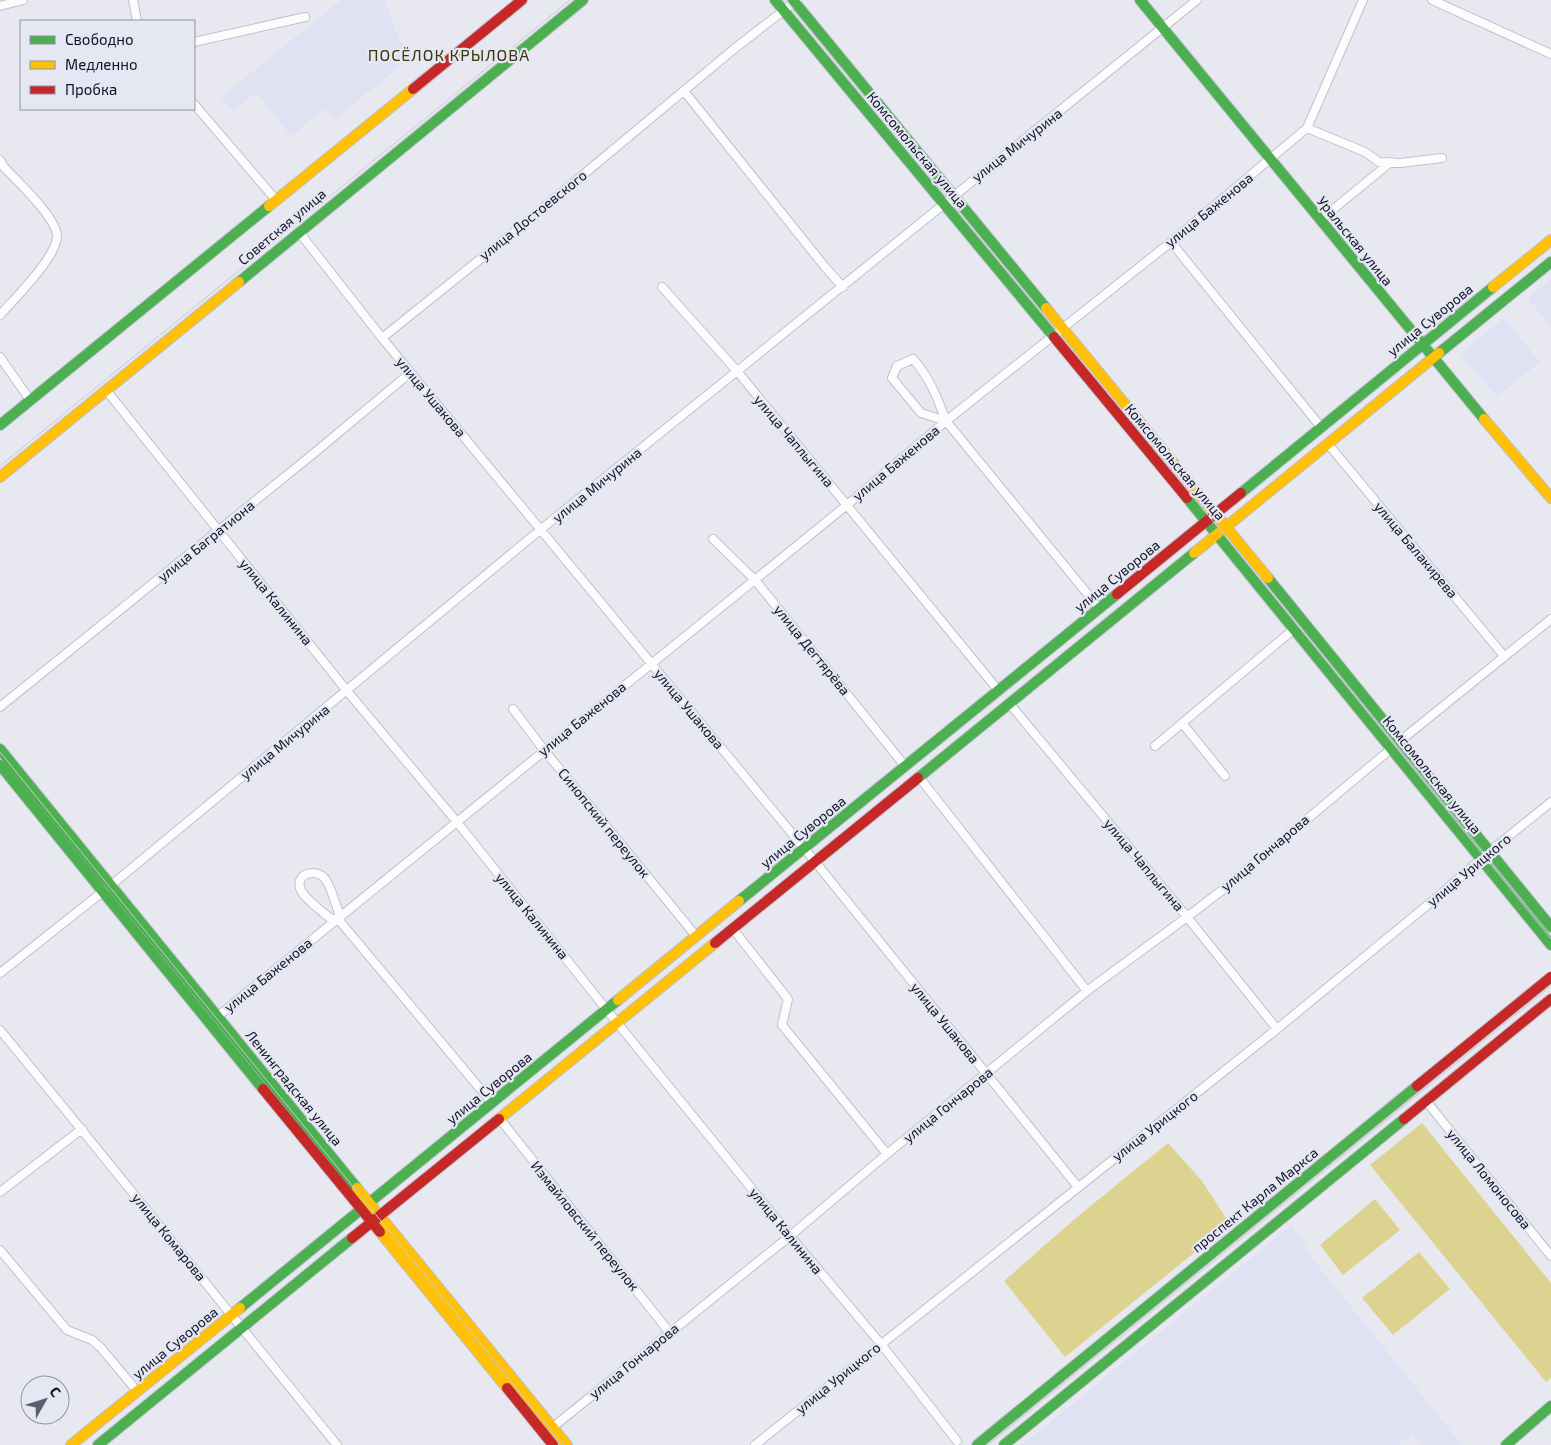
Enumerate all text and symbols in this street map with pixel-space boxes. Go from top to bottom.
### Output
legend [20,20,195,110]
text: Свободно [65,30,134,48]
district label: ПОСЁЛОК КРЫЛОВА [368,45,530,64]
text: Медленно [65,55,138,73]
text: Пробка [65,80,117,98]
street label: Комсомольская улица [864,88,971,211]
street label: улица Мичурина [968,104,1065,185]
street label: улица Достоевского [475,166,590,263]
street label: улица Баженова [1161,169,1256,250]
street label: Советская улица [234,185,329,268]
street label: Уральская улица [1314,192,1397,289]
street label: улица Суворова [1384,280,1476,359]
street label: улица Ушакова [393,353,470,440]
street label: улица Чаплыгина [751,391,838,490]
street label: Комсомольская улица [1122,400,1229,523]
street label: улица Баженова [849,421,943,504]
street label: улица Мичурина [549,443,645,526]
street label: улица Багратиона [154,496,258,585]
street label: улица Балакирева [1371,498,1462,601]
street label: улица Суворова [1071,536,1163,615]
street label: улица Калинина [236,555,317,648]
street label: улица Дегтярёва [771,601,854,698]
street label: улица Ушакова [651,665,728,752]
street label: улица Баженова [534,678,629,759]
street label: улица Мичурина [237,700,333,783]
street label: Комсомольская улица [1380,712,1485,837]
street label: Синопский переулок [555,765,654,881]
street label: улица Суворова [757,792,849,871]
street label: улица Гончарова [1217,811,1312,895]
street label: улица Чаплыгина [1101,815,1188,914]
street label: улица Урицкого [1423,830,1514,910]
street label: улица Калинина [492,869,573,962]
street label: улица Баженова [220,934,315,1015]
street label: улица Ушакова [907,979,983,1067]
street label: Ленинградская улица [243,1027,346,1149]
street label: улица Суворова [443,1048,535,1127]
street label: улица Гончарова [899,1063,996,1146]
street label: улица Урицкого [1108,1087,1201,1164]
street label: улица Ломоносова [1444,1125,1535,1232]
street label: проспект Карла Маркса [1188,1143,1321,1256]
street label: Измайловский переулок [528,1157,643,1294]
street label: улица Калинина [746,1184,827,1277]
street label: улица Комарова [129,1189,210,1284]
street label: улица Суворова [129,1303,221,1382]
street label: улица Гончарова [585,1319,682,1402]
street label: улица Урицкого [792,1338,884,1417]
north arrow [20,1375,70,1425]
text: С [46,1383,65,1400]

